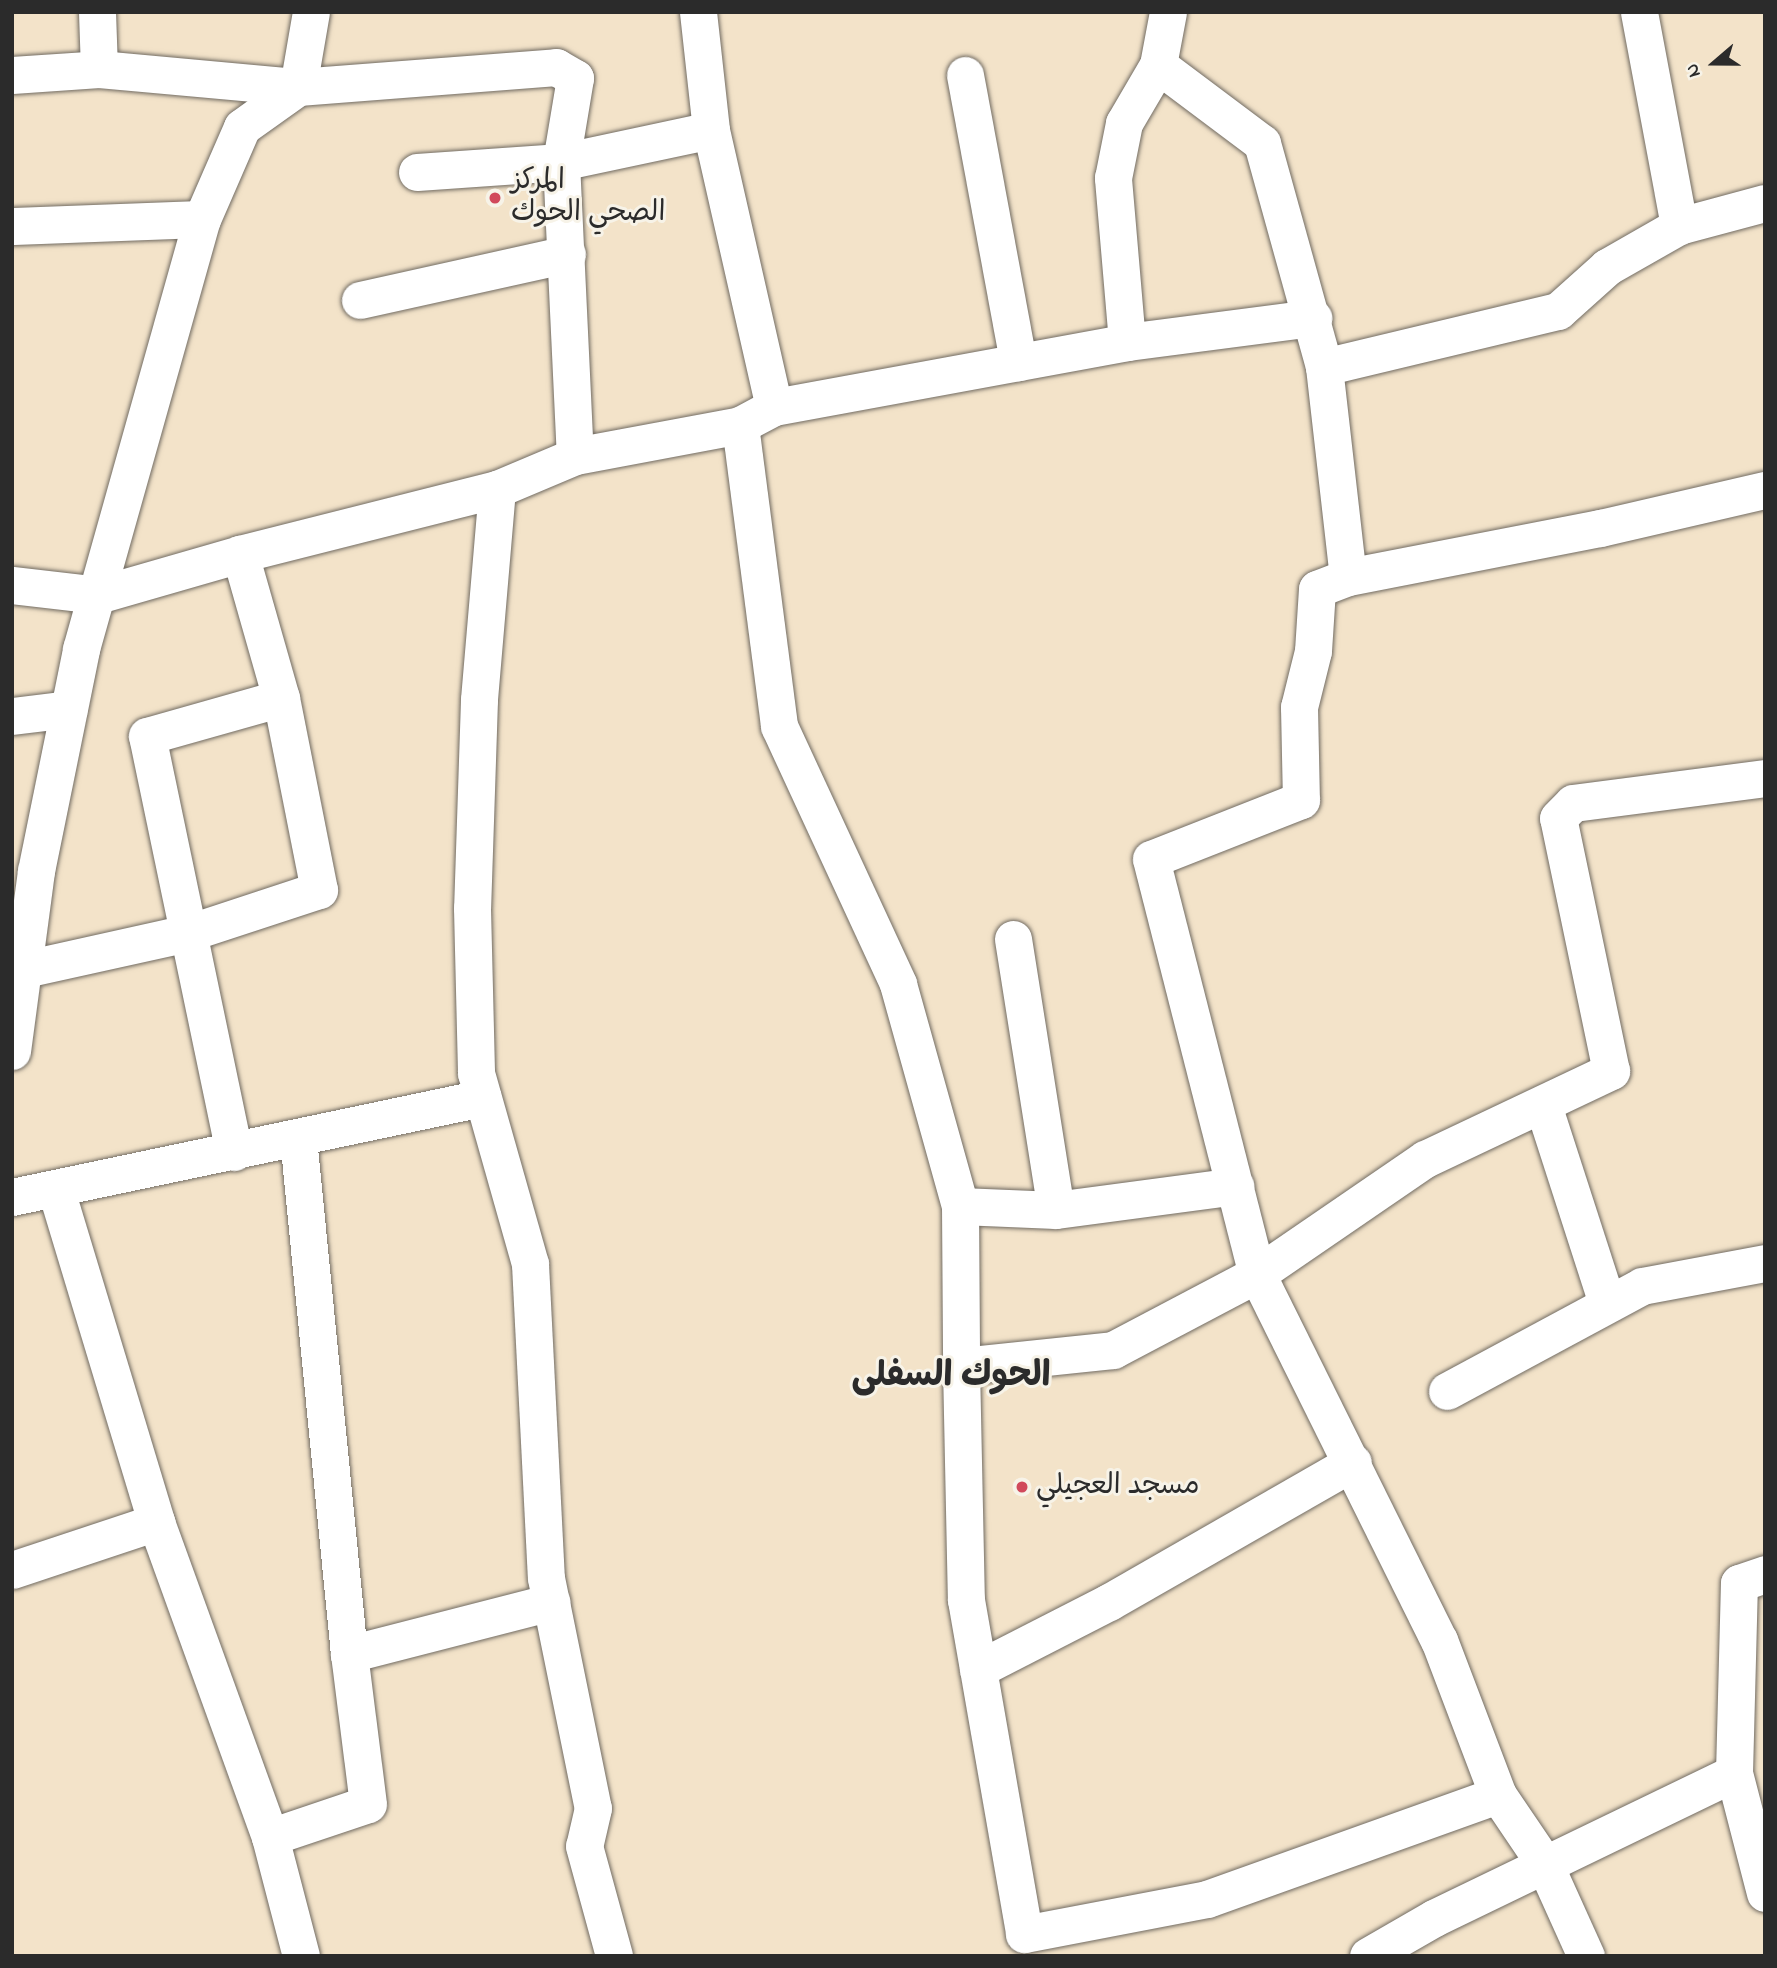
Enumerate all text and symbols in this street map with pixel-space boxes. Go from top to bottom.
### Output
north arrow [1679,28,1749,98]
text: N [1679,60,1709,81]
place label: المركز الصحي الحوك [511,165,665,231]
marker: المركز الصحي الحوك [485,188,505,208]
district label: الحوك السفلى [852,1356,1050,1398]
place label: مسجد العجيلي [1036,1470,1199,1504]
marker: مسجد العجيلي [1014,1479,1030,1495]

